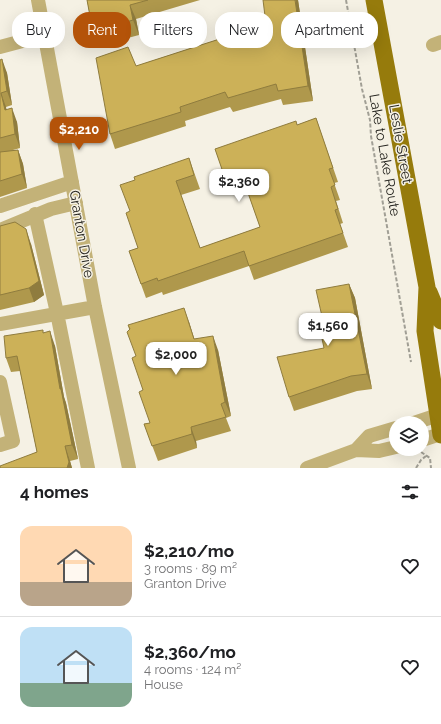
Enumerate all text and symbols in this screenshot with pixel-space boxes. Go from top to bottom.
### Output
chip: Buy [12,12,65,48]
chip: Rent [73,12,131,48]
chip: Filters [139,12,207,48]
chip: New [215,12,273,48]
chip: Apartment [281,12,378,48]
street label: Lake to Lake Route [366,93,404,217]
street label: Leslie Street [386,103,416,185]
pin: $2,210 [46,117,112,151]
text: $2,210 [59,122,99,137]
pin: $2,360 [206,169,272,203]
text: $2,360 [218,174,260,189]
street label: Granton Drive [66,189,98,279]
pin: $1,560 [295,313,361,347]
text: $1,560 [308,318,348,333]
pin: $2,000 [143,342,209,376]
text: $2,000 [155,347,197,362]
map controls [389,416,429,456]
button: layers [389,416,429,456]
icon: filters [399,481,421,503]
text: 4 homes [20,482,89,502]
text: $2,210/mo [144,541,234,561]
icon: home [52,542,100,590]
icon: heart [399,555,421,577]
text: 3 rooms · 89 m² [144,561,237,576]
text: Granton Drive [144,576,226,591]
text: $2,360/mo [144,642,236,662]
icon: home [52,643,100,691]
icon: heart [399,656,421,678]
text: 4 rooms · 124 m² [144,662,241,677]
text: House [144,677,183,692]

